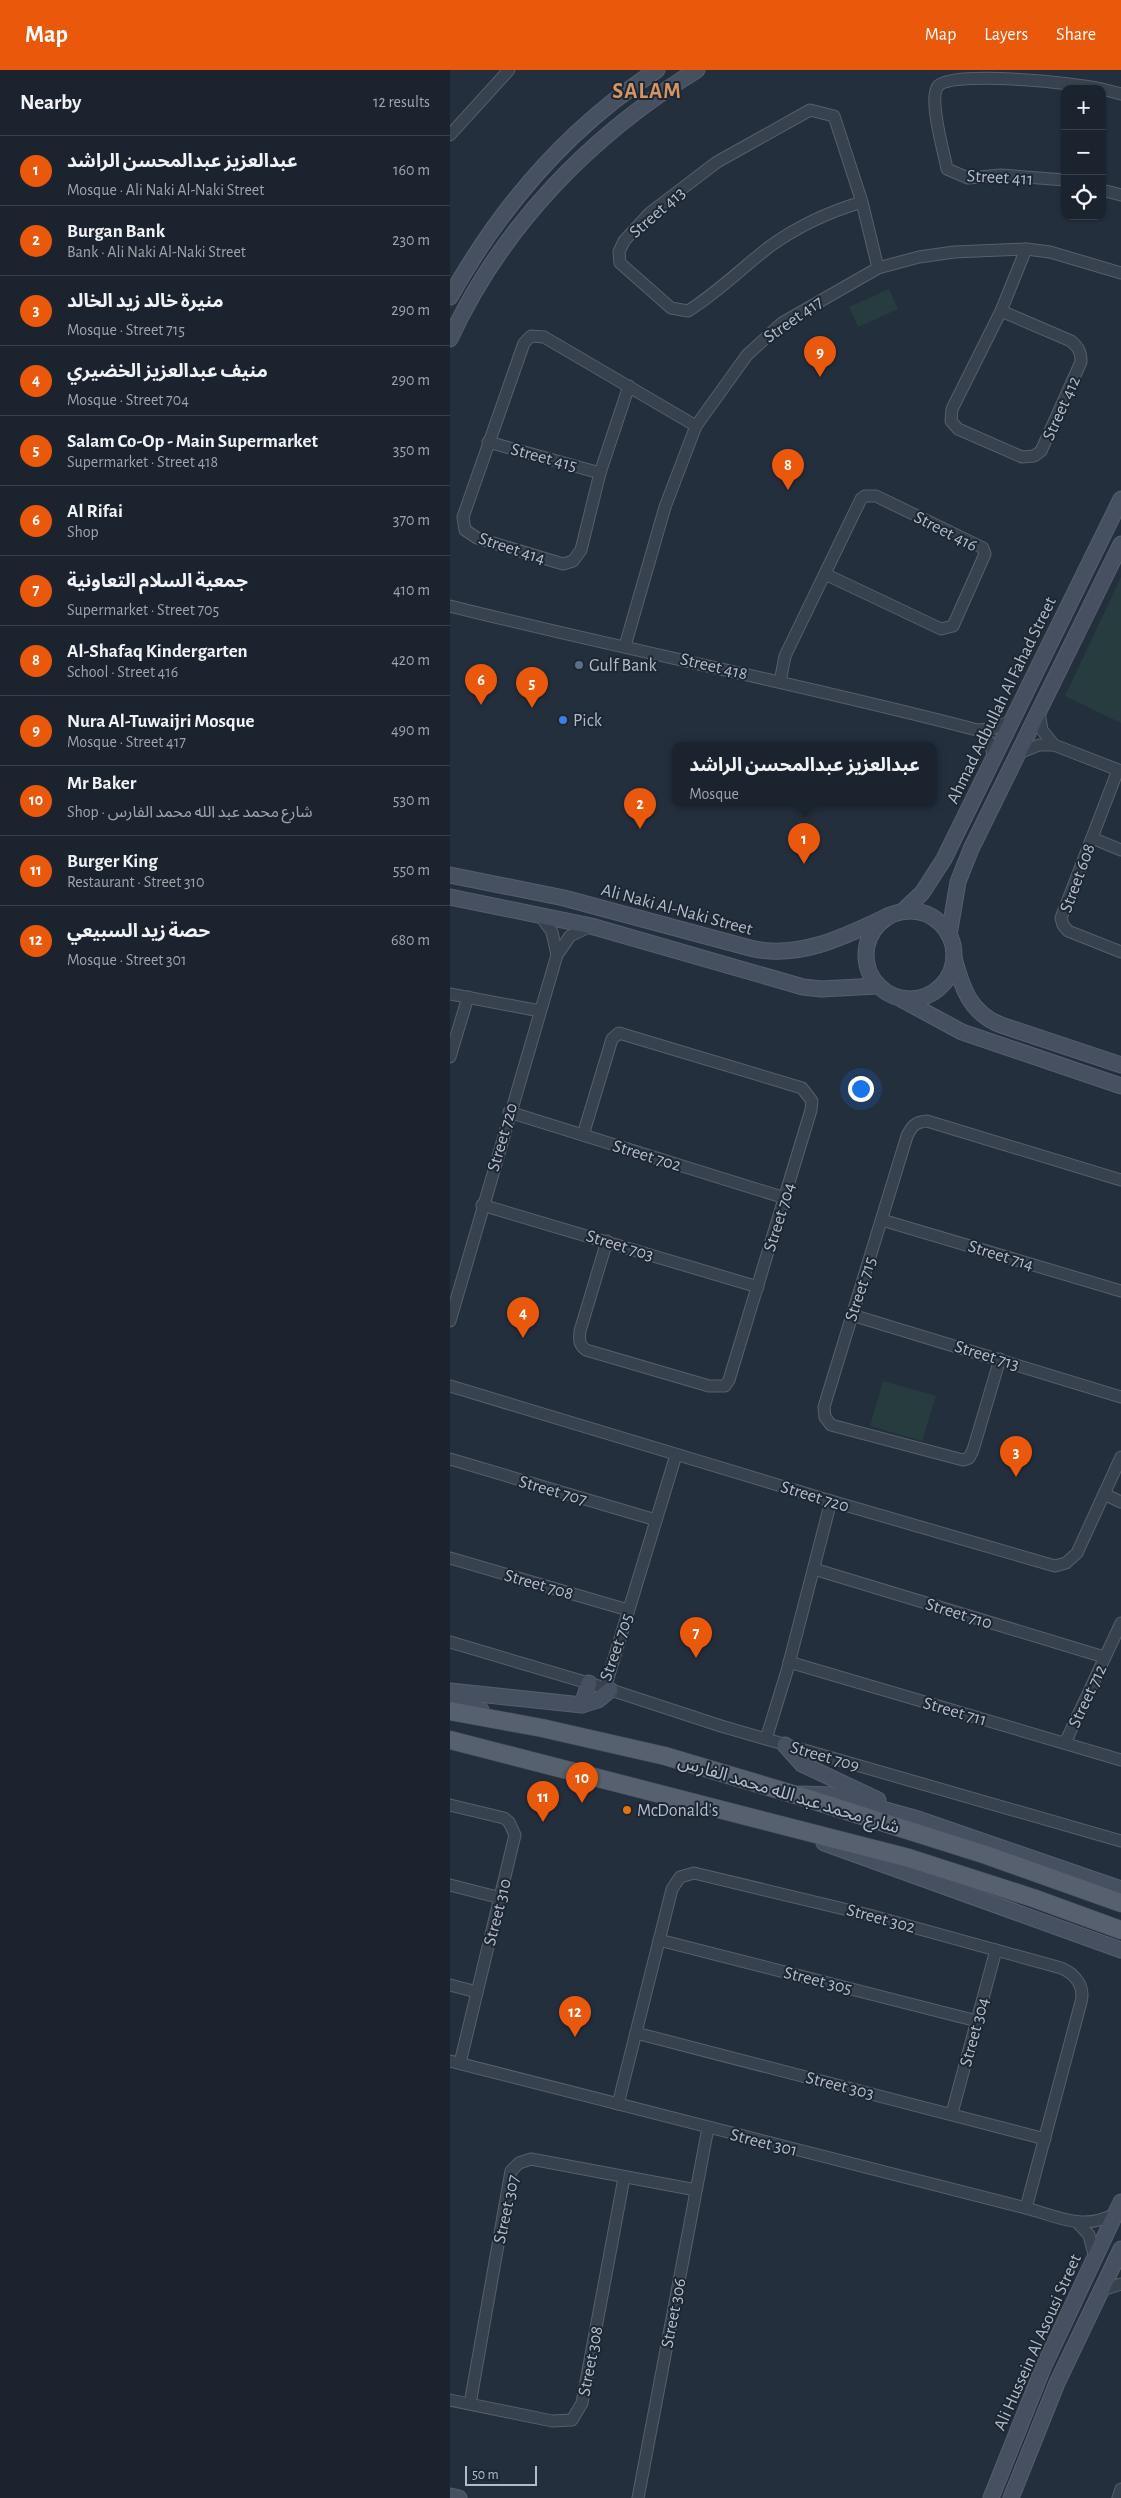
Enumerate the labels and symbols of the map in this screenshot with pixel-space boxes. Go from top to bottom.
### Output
district label: SALAM [612,80,682,102]
street label: Street 411 [966,167,1034,189]
street label: Street 413 [626,184,689,242]
street label: Street 417 [761,293,826,347]
pin: 9 [804,336,836,377]
street label: Street 412 [1040,374,1084,443]
street label: Street 415 [509,441,579,475]
pin: 8 [772,449,804,490]
street label: Street 416 [911,508,980,555]
street label: Street 414 [476,530,548,568]
street label: Ahmad Adbullah Al Fahad Street [944,594,1060,807]
street label: Street 418 [678,650,749,683]
place label: Gulf Bank [589,657,658,675]
marker: Gulf Bank [573,659,585,671]
pin: 6 [465,664,497,705]
pin: 5 [516,667,548,708]
place label: Pick [573,712,603,730]
marker: Pick [557,714,569,726]
pin: 2 [624,788,656,829]
pin: 1 [788,823,820,864]
street label: Street 608 [1057,842,1099,915]
street label: Ali Naki Al-Naki Street [599,881,755,939]
your location [848,1076,874,1102]
street label: Street 720 [485,1101,521,1174]
street label: Street 702 [610,1137,683,1175]
street label: Street 704 [761,1180,799,1254]
street label: Street 703 [584,1227,656,1265]
street label: Street 714 [966,1237,1036,1275]
street label: Street 715 [842,1255,880,1324]
pin: 4 [507,1297,539,1338]
street label: Street 713 [952,1338,1021,1374]
pin: 3 [1000,1436,1032,1477]
street label: Street 707 [517,1473,589,1509]
street label: Street 720 [778,1478,851,1516]
street label: Street 708 [502,1567,575,1603]
street label: Street 710 [923,1595,994,1633]
street label: Street 705 [597,1611,637,1683]
pin: 7 [680,1617,712,1658]
street label: Street 712 [1066,1662,1110,1731]
street label: Street 711 [921,1694,989,1730]
street label: Street 709 [788,1739,861,1775]
street label: شارع محمد عبد الله محمد الفارس [675,1753,902,1841]
pin: 10 [566,1762,598,1803]
pin: 11 [527,1781,559,1822]
place label: McDonald's [637,1802,719,1820]
marker: McDonald's [621,1804,633,1816]
street label: Street 310 [481,1877,515,1948]
street label: Street 302 [844,1901,917,1937]
street label: Street 305 [782,1964,854,1998]
street label: Street 304 [957,1995,993,2069]
pin: 12 [559,1996,591,2037]
street label: Street 303 [804,2069,876,2103]
street label: Street 301 [728,2126,799,2160]
street label: Street 307 [491,2173,523,2245]
street label: Ali Hussein Al Asousi Street [991,2251,1085,2433]
street label: Street 306 [658,2277,690,2350]
street label: Street 308 [575,2325,607,2398]
scale bar [465,2463,538,2486]

